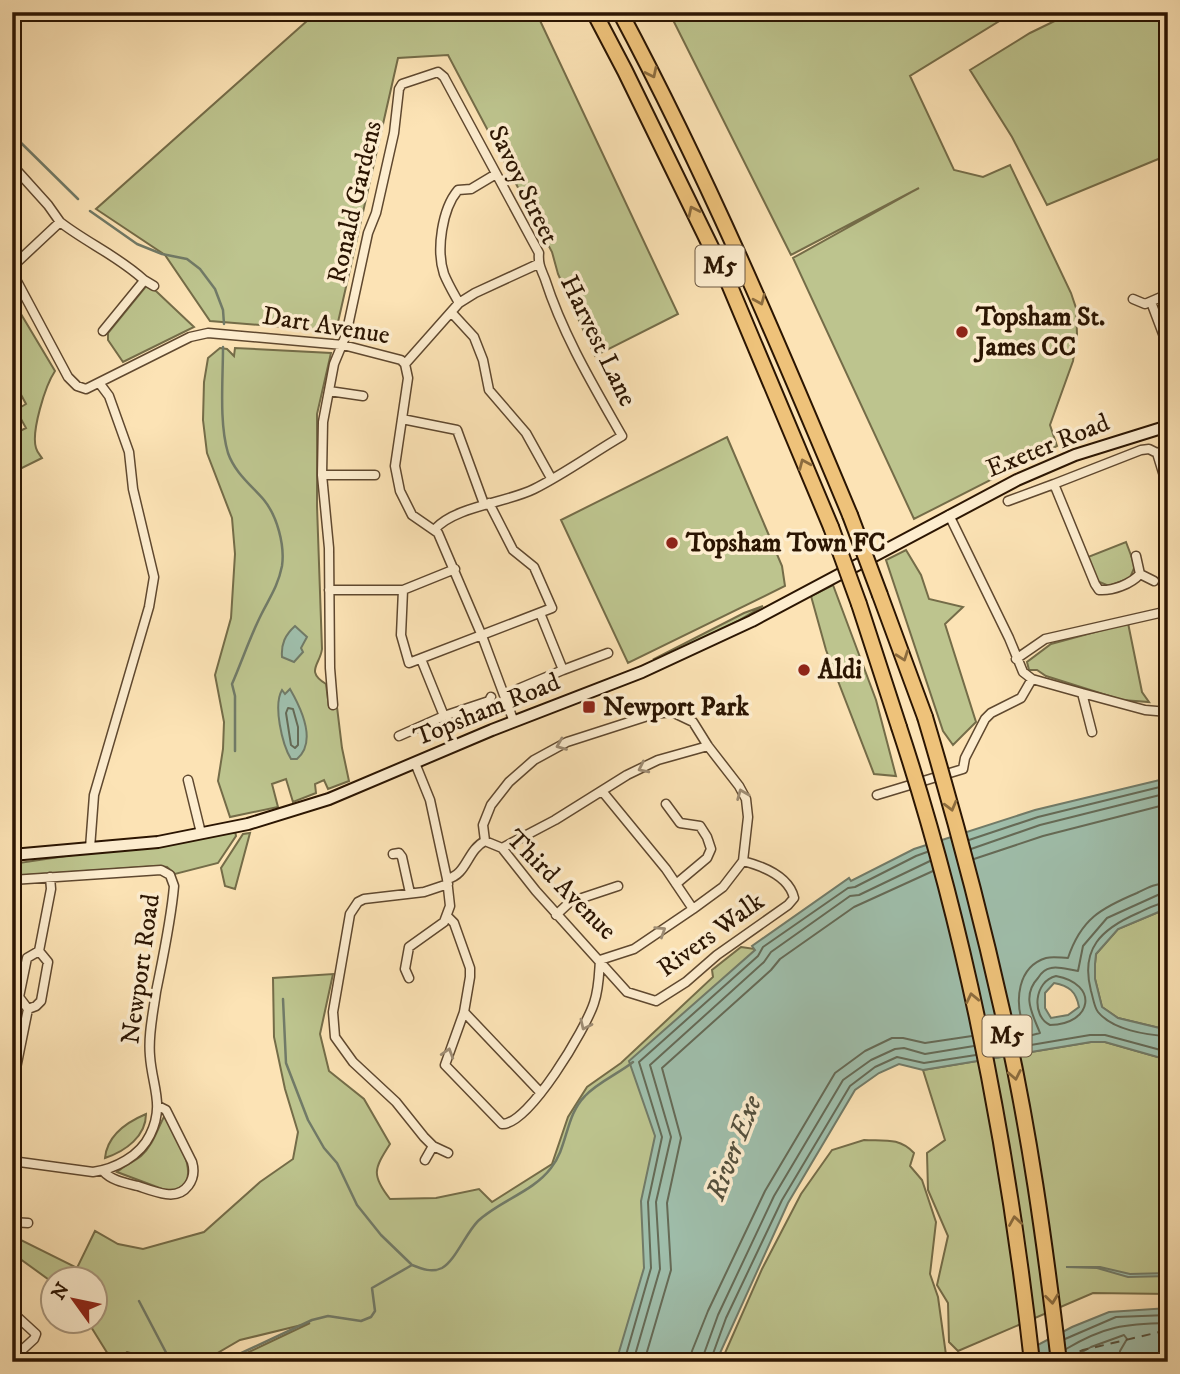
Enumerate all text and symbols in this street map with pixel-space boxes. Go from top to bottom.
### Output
one-way arrow [643,66,657,78]
street label: Ronald Gardens [320,118,390,286]
street label: Savoy Street [480,120,566,250]
one-way arrow [688,206,702,218]
road number: M5 [696,246,744,286]
street label: Harvest Lane [552,270,644,412]
one-way arrow [751,294,765,306]
street label: Dart Avenue [260,300,392,352]
place label: Topsham St. James CC [973,301,1105,364]
marker: Topsham St. James CC [954,324,970,340]
street label: Exeter Road [982,406,1114,486]
one-way arrow [799,459,813,471]
place label: Topsham Town FC [685,527,886,560]
marker: Topsham Town FC [664,535,680,551]
one-way arrow [894,649,908,661]
place label: Aldi [817,654,862,687]
marker: Aldi [796,662,812,678]
street label: Topsham Road [409,666,565,754]
place label: Newport Park [603,691,750,724]
marker: Newport Park [581,699,597,715]
one-way arrow [556,737,569,751]
one-way arrow [638,759,650,773]
one-way arrow [736,789,750,801]
one-way arrow [943,800,957,812]
street label: Third Avenue [499,823,623,947]
street label: Rivers Walk [651,885,771,985]
street label: Newport Road [114,892,168,1046]
one-way arrow [653,926,666,939]
one-way arrow [965,992,980,1004]
road number: M5 [982,1016,1032,1056]
one-way arrow [579,1018,593,1031]
one-way arrow [440,1047,454,1059]
one-way arrow [1007,1069,1022,1081]
water label: River Exe [698,1089,770,1206]
one-way arrow [1007,1215,1022,1227]
north arrow [38,1266,108,1336]
text: N [47,1278,75,1304]
one-way arrow [1044,1294,1059,1305]

